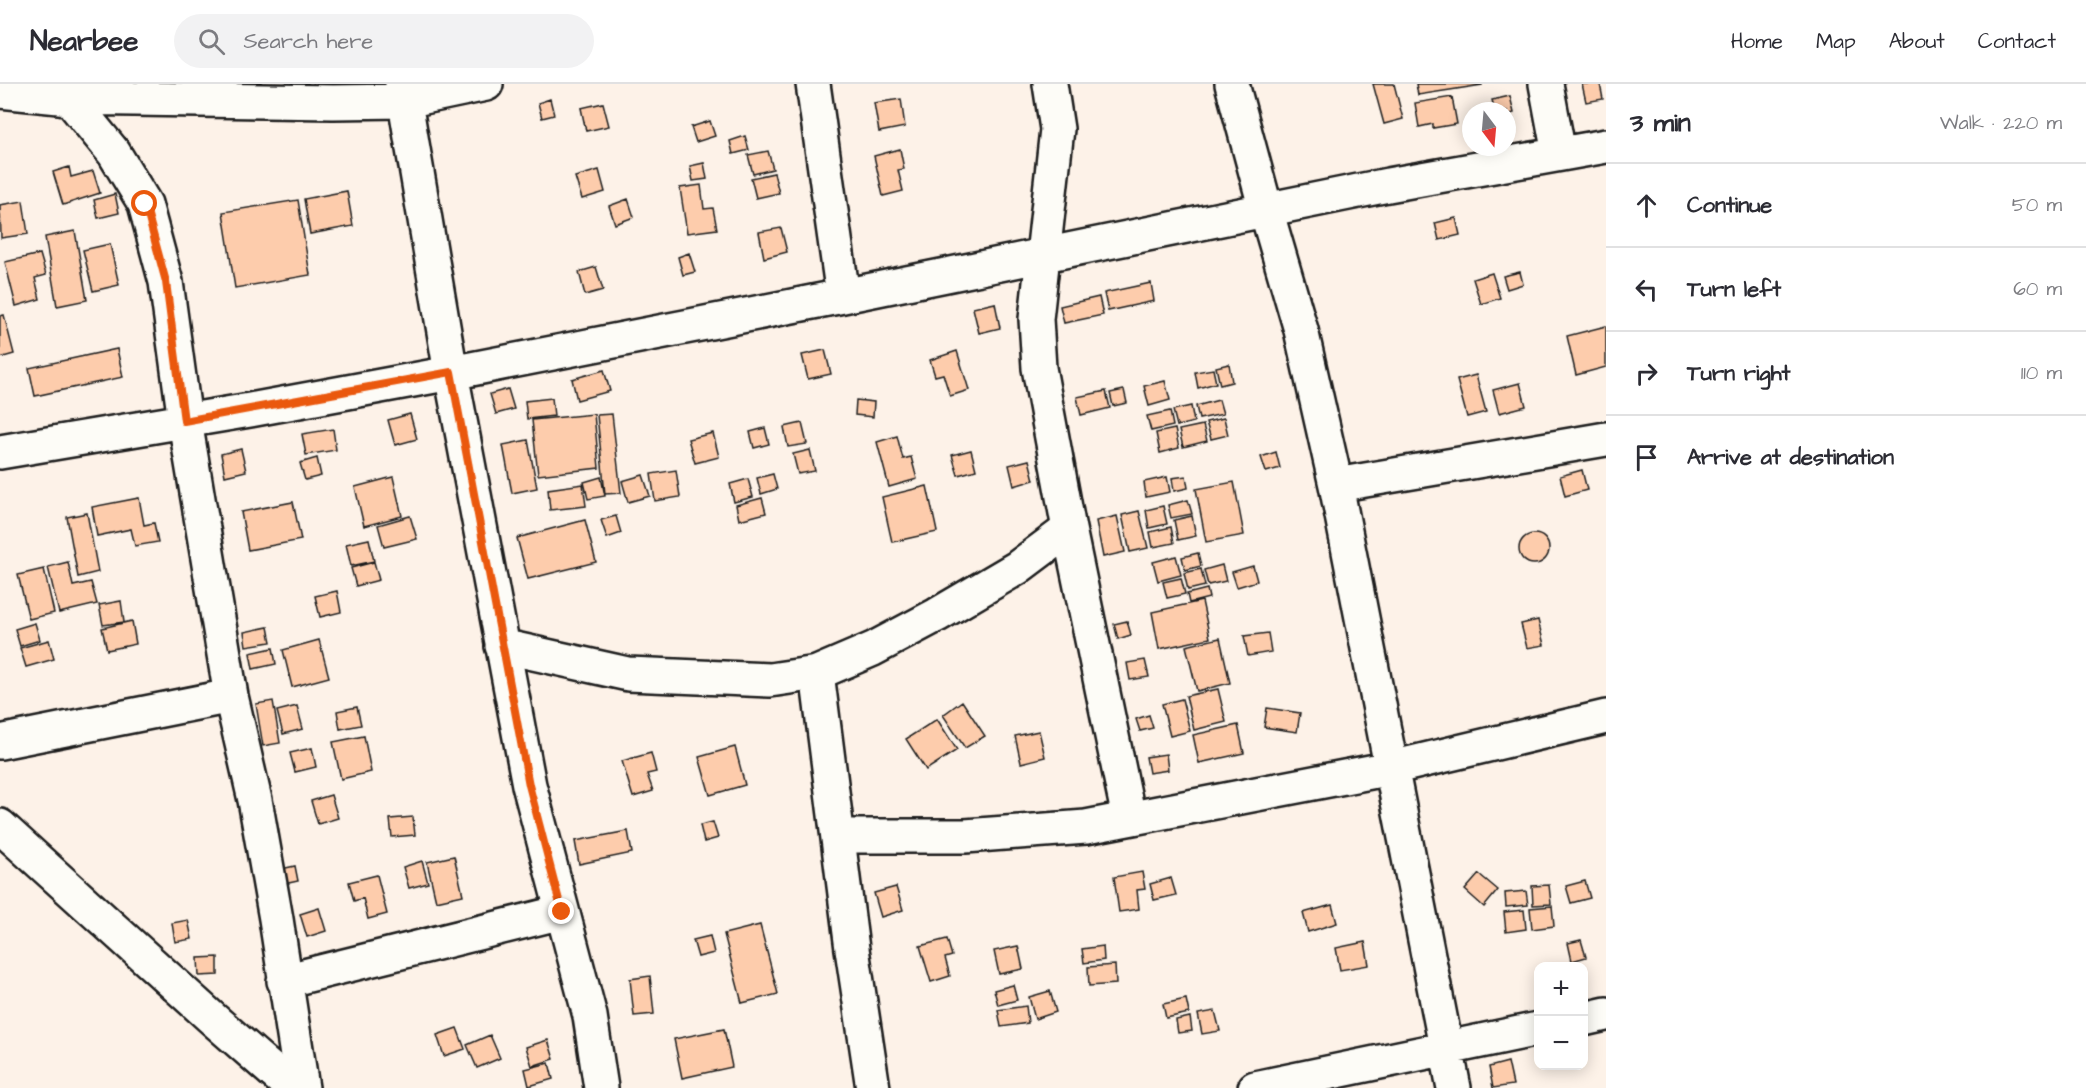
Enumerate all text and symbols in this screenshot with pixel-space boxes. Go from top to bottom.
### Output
search box [174,14,594,68]
text: Nearbee [30,22,138,61]
icon: search [195,25,228,58]
text: Search here [243,26,373,57]
text: Home [1731,27,1783,56]
text: Map [1816,27,1856,56]
text: About [1889,27,1945,56]
text: Contact [1978,27,2056,56]
north arrow [1462,102,1516,156]
text: 3 min [1630,105,1691,141]
text: Walk · 220 m [1940,109,2062,137]
icon: ahead [1630,189,1663,222]
route start [131,190,157,216]
text: Continue [1687,190,1772,221]
text: 50 m [2012,191,2062,219]
icon: left [1630,273,1663,306]
text: Turn left [1687,274,1781,305]
text: 60 m [2013,275,2062,303]
icon: right [1630,357,1663,390]
text: Turn right [1687,358,1790,389]
text: 110 m [2021,359,2062,387]
icon: arrive [1630,441,1663,474]
text: Arrive at destination [1687,442,1894,473]
route end [548,898,574,924]
map controls [1534,962,1588,1070]
button: + [1534,962,1588,1016]
button: − [1534,1016,1588,1070]

